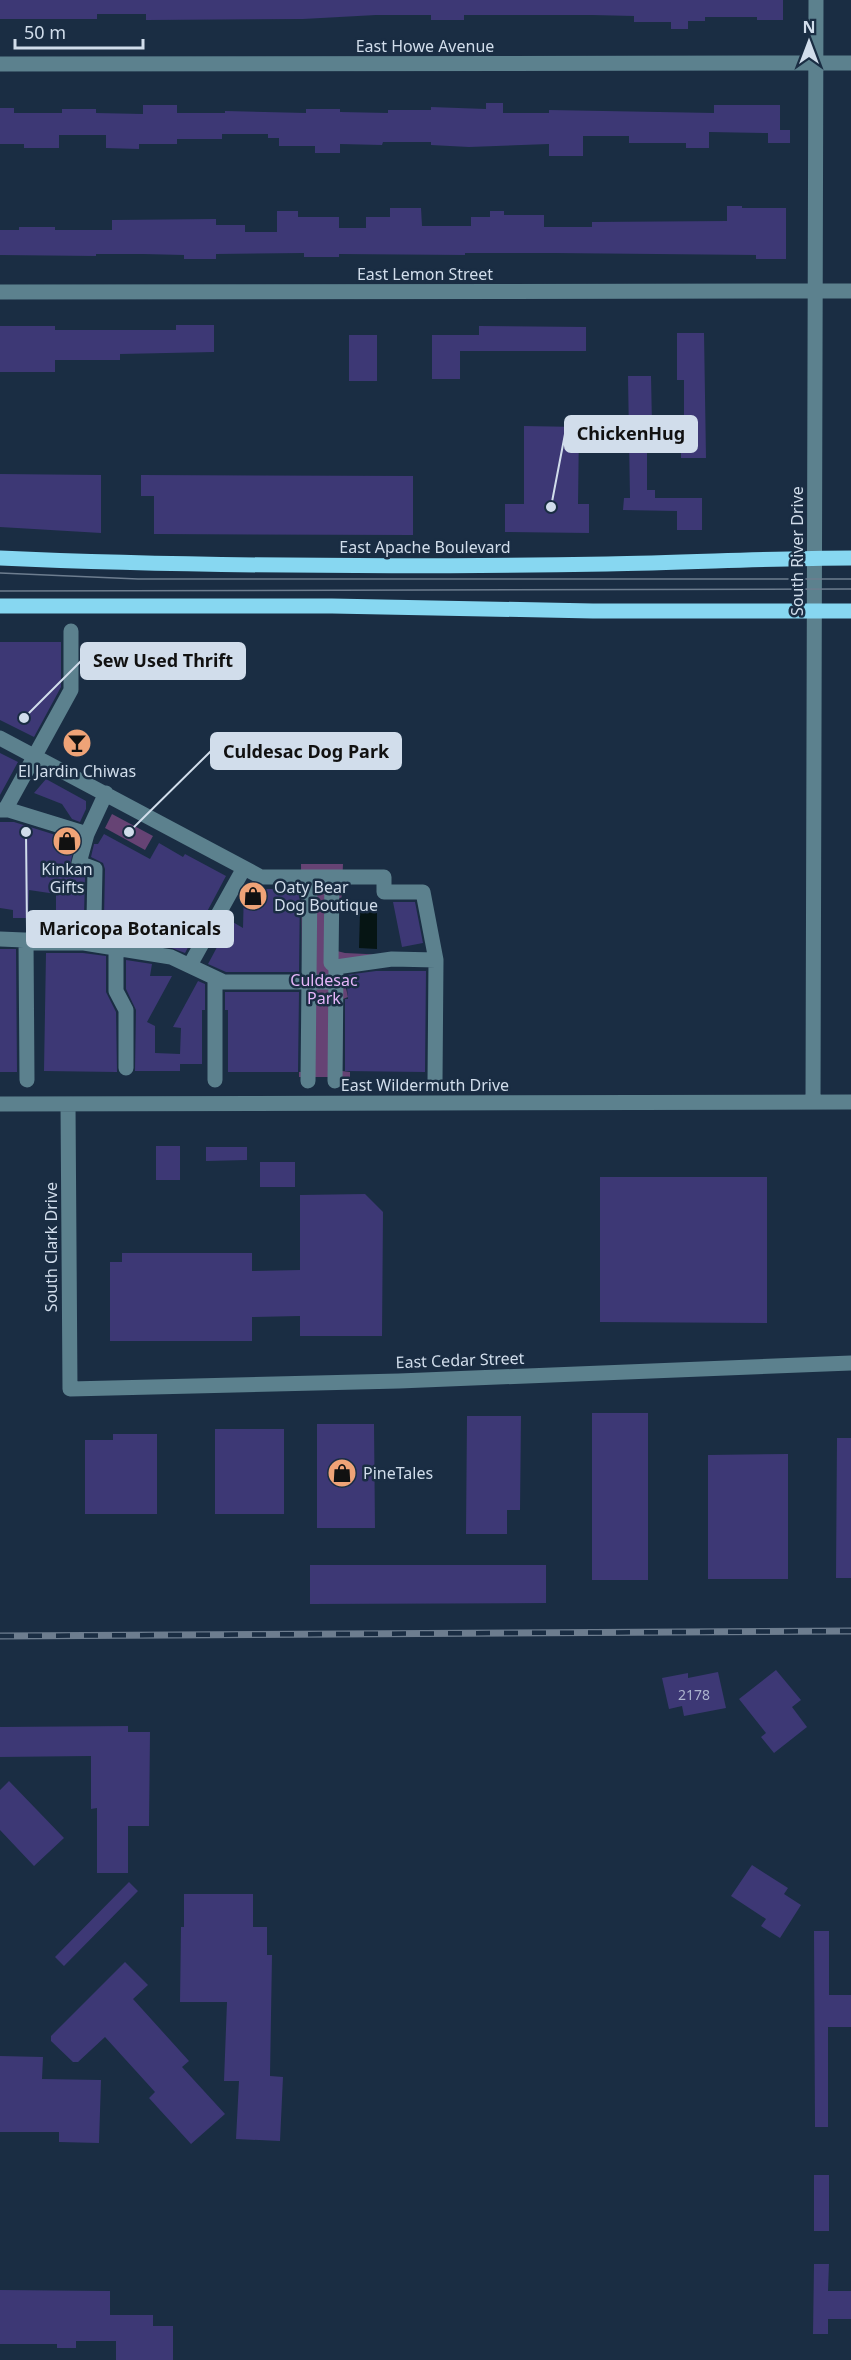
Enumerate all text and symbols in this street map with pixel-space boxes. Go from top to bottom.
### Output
scale bar [15,12,142,50]
north arrow [779,12,839,72]
text: N [802,16,816,38]
text: 50 m [24,20,66,44]
street label: East Howe Avenue [356,35,494,57]
street label: East Lemon Street [357,263,493,285]
callout: ChickenHug [565,416,697,452]
text: ChickenHug [577,421,685,445]
street label: South River Drive [786,486,808,616]
street label: East Apache Boulevard [339,536,511,558]
callout: Sew Used Thrift [81,643,245,679]
text: Sew Used Thrift [93,648,233,672]
bar icon: El Jardin Chiwas [61,727,93,759]
callout: Culdesac Dog Park [211,733,401,769]
text: Culdesac Dog Park [223,739,390,763]
place label: El Jardin Chiwas [18,760,136,782]
shop icon: Kinkan Gifts [51,825,83,857]
place label: Kinkan Gifts [41,858,93,898]
place label: Oaty Bear Dog Boutique [274,876,378,916]
shop icon: Oaty Bear Dog Boutique [237,880,269,912]
callout: Maricopa Botanicals [27,911,233,947]
text: Maricopa Botanicals [39,916,221,940]
park label: Culdesac Park [290,969,358,1009]
street label: East Wildermuth Drive [341,1074,509,1096]
street label: South Clark Drive [40,1182,62,1312]
street label: East Cedar Street [395,1347,525,1373]
shop icon: PineTales [326,1457,358,1489]
place label: PineTales [363,1462,433,1484]
house number: 2178 [678,1685,710,1704]

